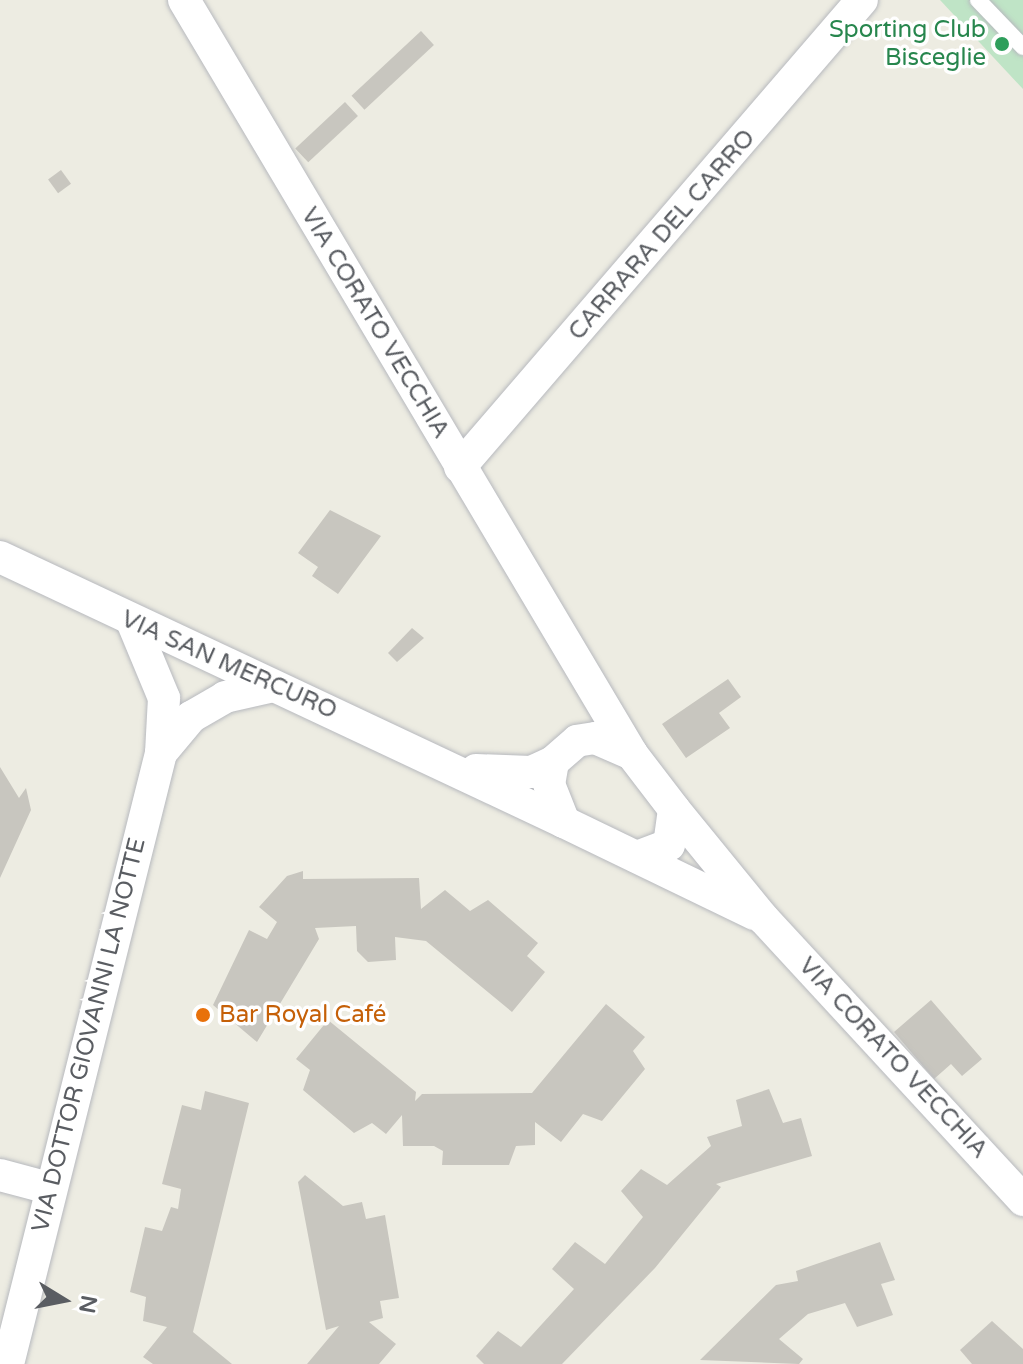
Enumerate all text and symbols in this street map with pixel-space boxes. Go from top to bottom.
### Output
place label: Sporting Club Bisceglie [829,16,986,72]
marker: Sporting Club Bisceglie [993,35,1011,53]
street label: CARRARA DEL CARRO [563,124,761,346]
street label: VIA CORATO VECCHIA [295,202,455,444]
street label: VIA SAN MERCURO [117,604,341,726]
street label: VIA DOTTOR GIOVANNI LA NOTTE [26,835,152,1235]
street label: VIA CORATO VECCHIA [792,952,994,1164]
place label: Bar Royal Café [219,1001,386,1029]
marker: Bar Royal Café [194,1006,212,1024]
north arrow [24,1260,104,1340]
text: N [73,1293,102,1315]

